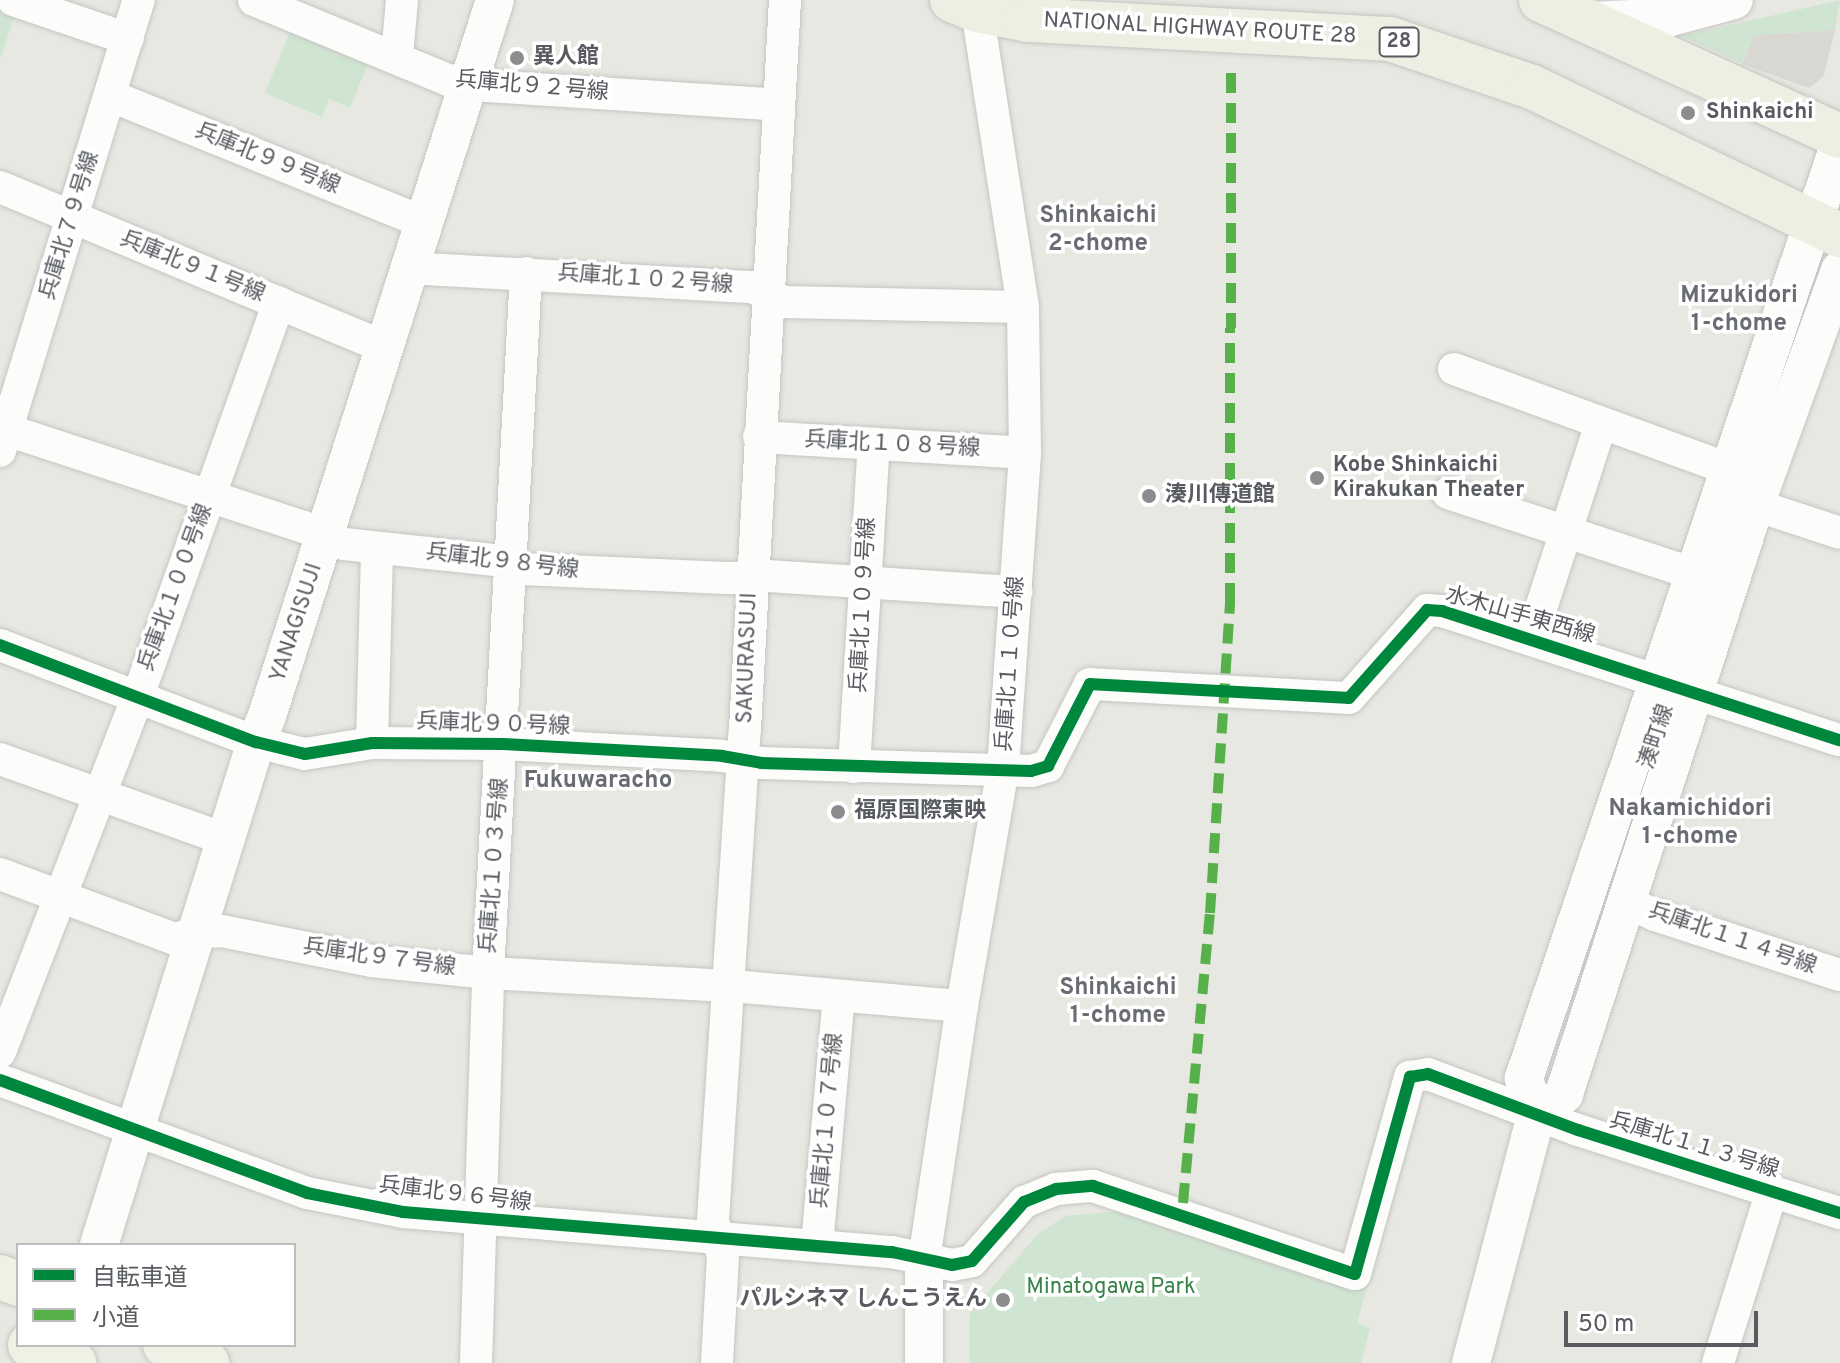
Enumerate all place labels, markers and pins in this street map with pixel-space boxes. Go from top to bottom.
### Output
place label: 異人館 [533,45,599,71]
marker: 異人館 [508,49,526,67]
place label: Shinkaichi [1706,100,1813,126]
marker: Shinkaichi [1677,102,1699,124]
place label: Kobe Shinkaichi Kirakukan Theater [1333,452,1524,504]
marker: Kobe Shinkaichi Kirakukan Theater [1308,469,1326,487]
place label: 湊川傳道館 [1165,483,1275,509]
marker: 湊川傳道館 [1140,487,1158,505]
place label: 福原国際東映 [854,799,986,825]
marker: 福原国際東映 [829,803,847,821]
place label: パルシネマ しんこうえん [740,1287,987,1313]
marker: パルシネマ しんこうえん [994,1291,1012,1309]

